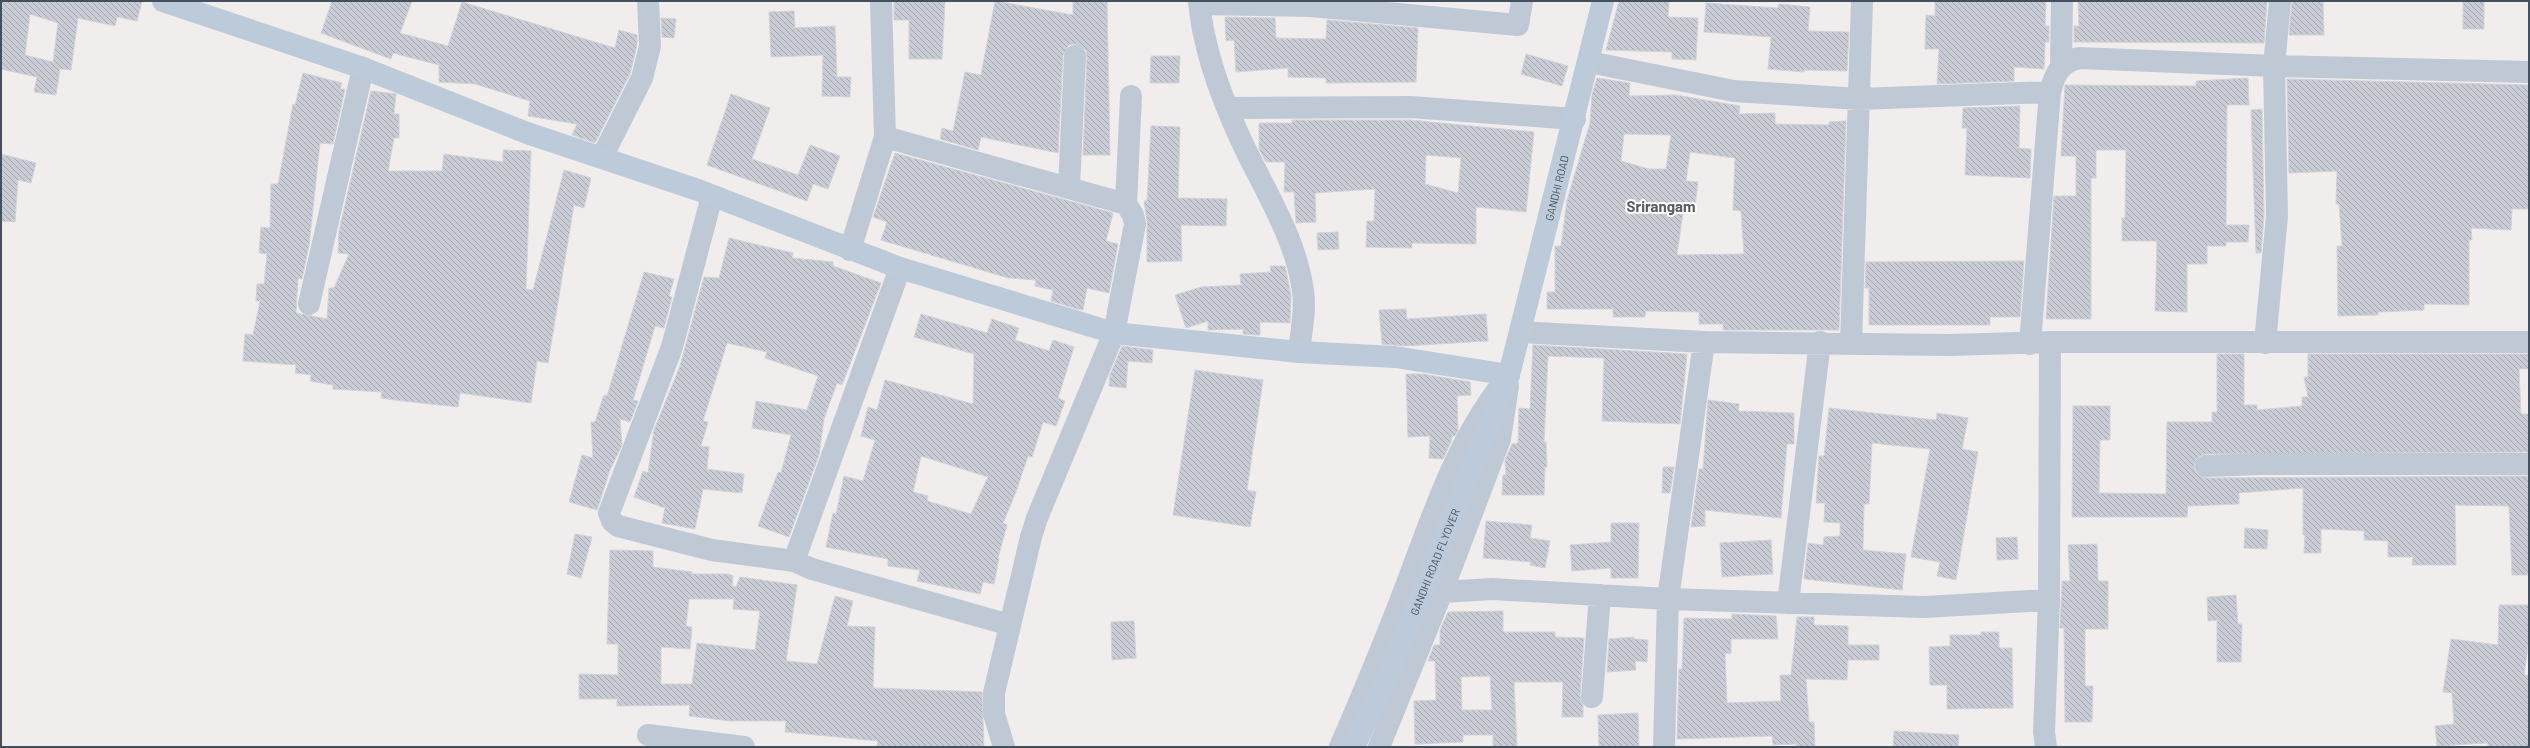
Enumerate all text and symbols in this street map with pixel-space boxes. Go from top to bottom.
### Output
street label: GANDHI ROAD [1542,154,1571,222]
district label: Srirangam [1626,197,1696,215]
street label: GANDHI ROAD FLYOVER [1407,506,1461,617]

